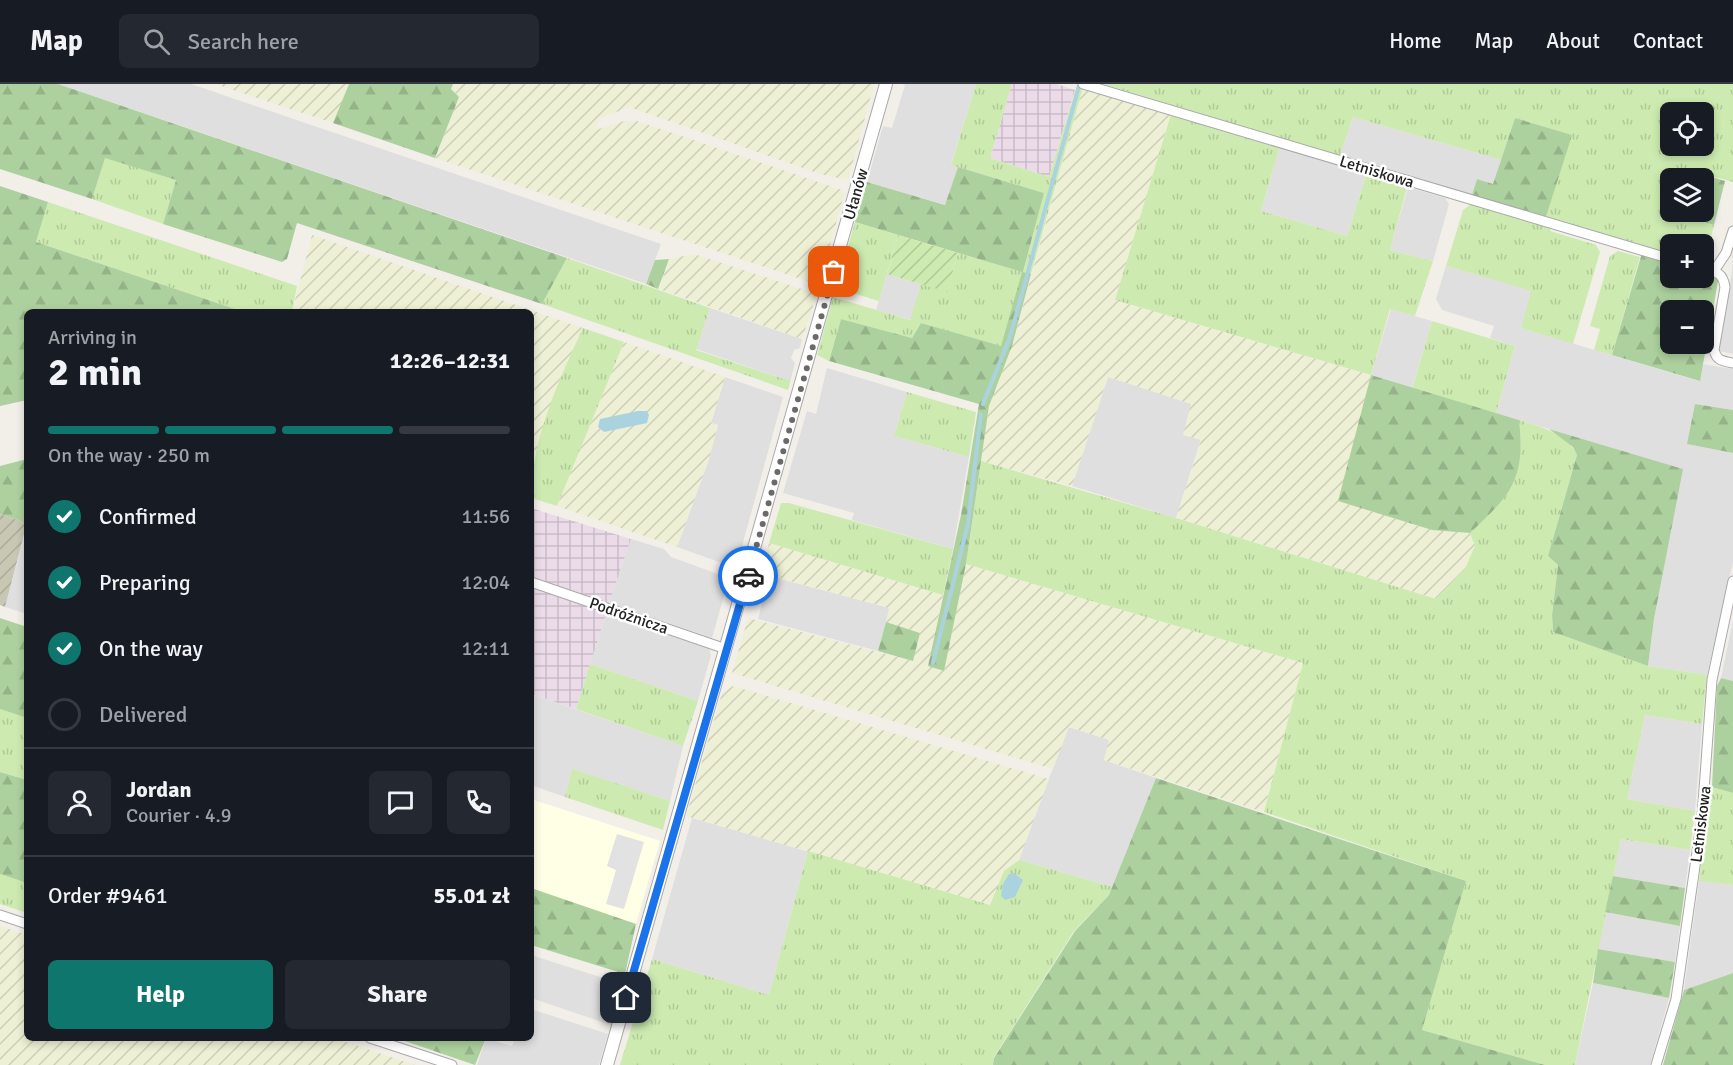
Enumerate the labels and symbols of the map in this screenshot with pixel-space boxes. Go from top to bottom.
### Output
street label: Letniskowa [1337,151,1416,193]
street label: Ułanów [839,166,873,222]
pin [808,246,859,297]
courier [718,546,778,606]
street label: Podróżnicza [587,593,671,639]
street label: Letniskowa [1686,785,1716,864]
pin [600,972,651,1023]

